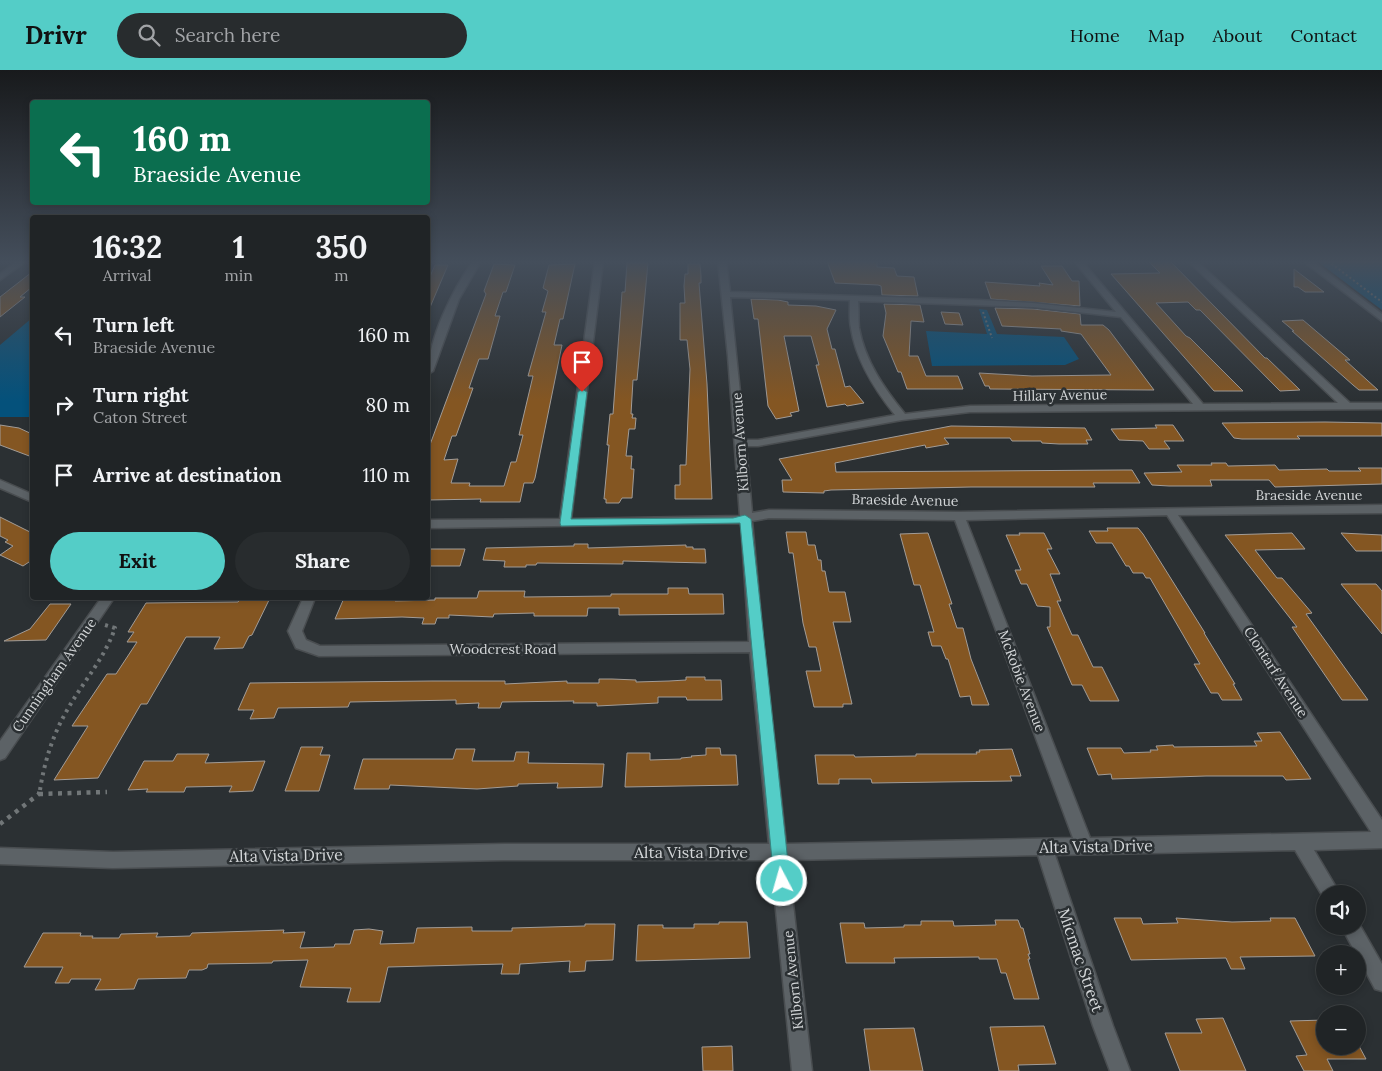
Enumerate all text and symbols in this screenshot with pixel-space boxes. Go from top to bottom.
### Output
search box [117,13,467,58]
text: Drivr [25,20,87,51]
icon: search [135,21,163,49]
text: Search here [175,23,280,47]
text: Home [1070,24,1120,47]
text: Map [1148,24,1184,47]
text: About [1212,24,1262,47]
text: Contact [1290,24,1357,47]
text: 160 m [133,116,231,161]
icon: left [50,120,115,185]
text: Braeside Avenue [133,160,301,188]
text: 16:32 [92,228,162,266]
text: 1 [233,228,245,266]
text: 350 [315,228,368,266]
text: Arrival [103,265,152,285]
text: min [225,265,253,285]
text: m [334,265,349,285]
text: Turn left [93,313,174,337]
icon: left [50,321,78,349]
text: 160 m [358,323,410,347]
text: Braeside Avenue [93,337,215,357]
pin [561,341,603,392]
icon: arrive [568,348,596,376]
text: Turn right [93,383,189,407]
street label: Hillary Avenue [1013,385,1108,405]
icon: right [50,391,78,419]
street label: Kilborn Avenue [728,391,752,492]
text: 80 m [366,393,410,417]
text: Caton Street [93,407,187,427]
icon: arrive [50,461,78,489]
text: Arrive at destination [93,463,282,487]
text: 110 m [362,463,410,487]
street label: Braeside Avenue [1256,486,1363,504]
street label: Braeside Avenue [851,490,959,510]
button: Exit [50,532,225,590]
button: Share [235,532,410,590]
street label: Cunningham Avenue [8,614,100,735]
street label: Clontarf Avenue [1240,623,1312,721]
street label: McRobie Avenue [994,627,1050,735]
street label: Woodcrest Road [449,640,557,658]
street label: Alta Vista Drive [1038,835,1153,857]
street label: Alta Vista Drive [633,842,748,862]
street label: Alta Vista Drive [228,844,343,866]
position arrow [755,854,807,906]
map controls [1316,885,1366,1055]
button: sound [1316,885,1366,935]
street label: Micmac Street [1054,906,1108,1015]
street label: Kilborn Avenue [779,929,807,1030]
button: + [1316,945,1366,995]
button: − [1316,1005,1366,1055]

